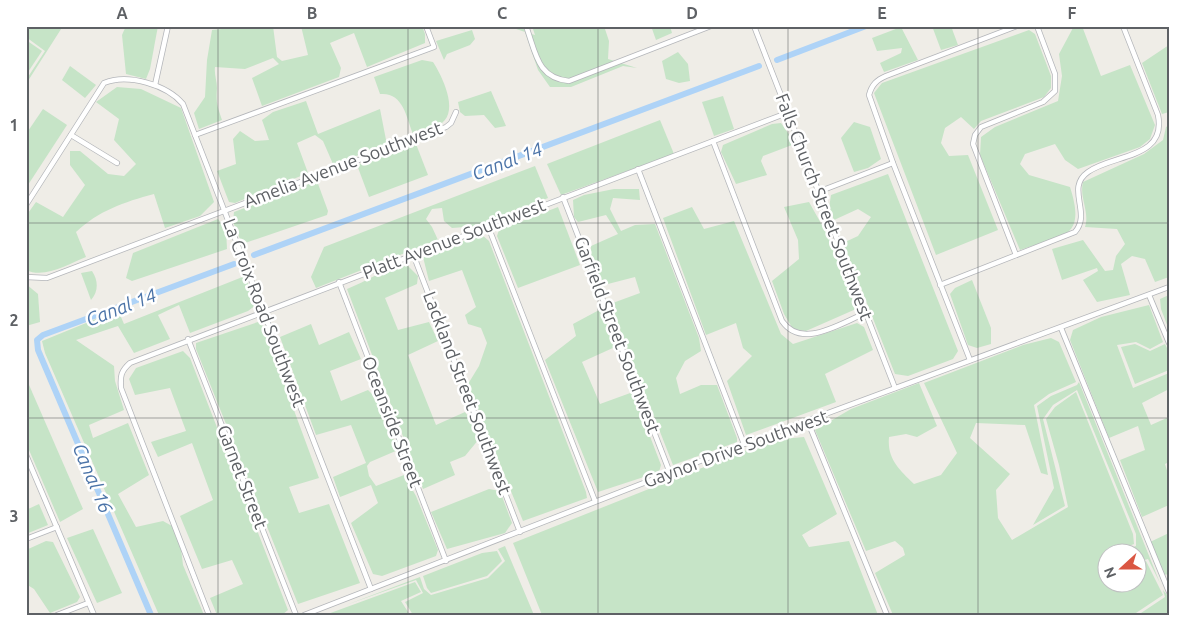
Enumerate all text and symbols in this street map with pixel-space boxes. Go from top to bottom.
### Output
text: A [116,4,128,22]
text: B [307,4,317,22]
text: C [497,4,507,22]
text: D [686,4,698,22]
text: E [877,4,887,22]
text: F [1068,4,1077,22]
street label: Falls Church Street Southwest [772,90,878,323]
text: 1 [9,116,19,134]
street label: Amelia Avenue Southwest [241,117,445,211]
water label: Canal 14 [469,137,546,184]
street label: Platt Avenue Southwest [359,194,548,282]
street label: La Croix Road Southwest [220,215,310,410]
street label: Garfield Street Southwest [571,233,665,436]
water label: Canal 14 [83,283,160,330]
street label: Lackland Street Southwest [420,288,516,497]
text: 2 [9,311,19,329]
street label: Oceanside Street [359,353,427,490]
street label: Gaynor Drive Southwest [641,405,831,491]
street label: Garnet Street [214,422,272,531]
water label: Canal 16 [68,440,118,516]
text: 3 [9,507,19,525]
north arrow [1098,544,1148,594]
text: N [1101,565,1119,580]

